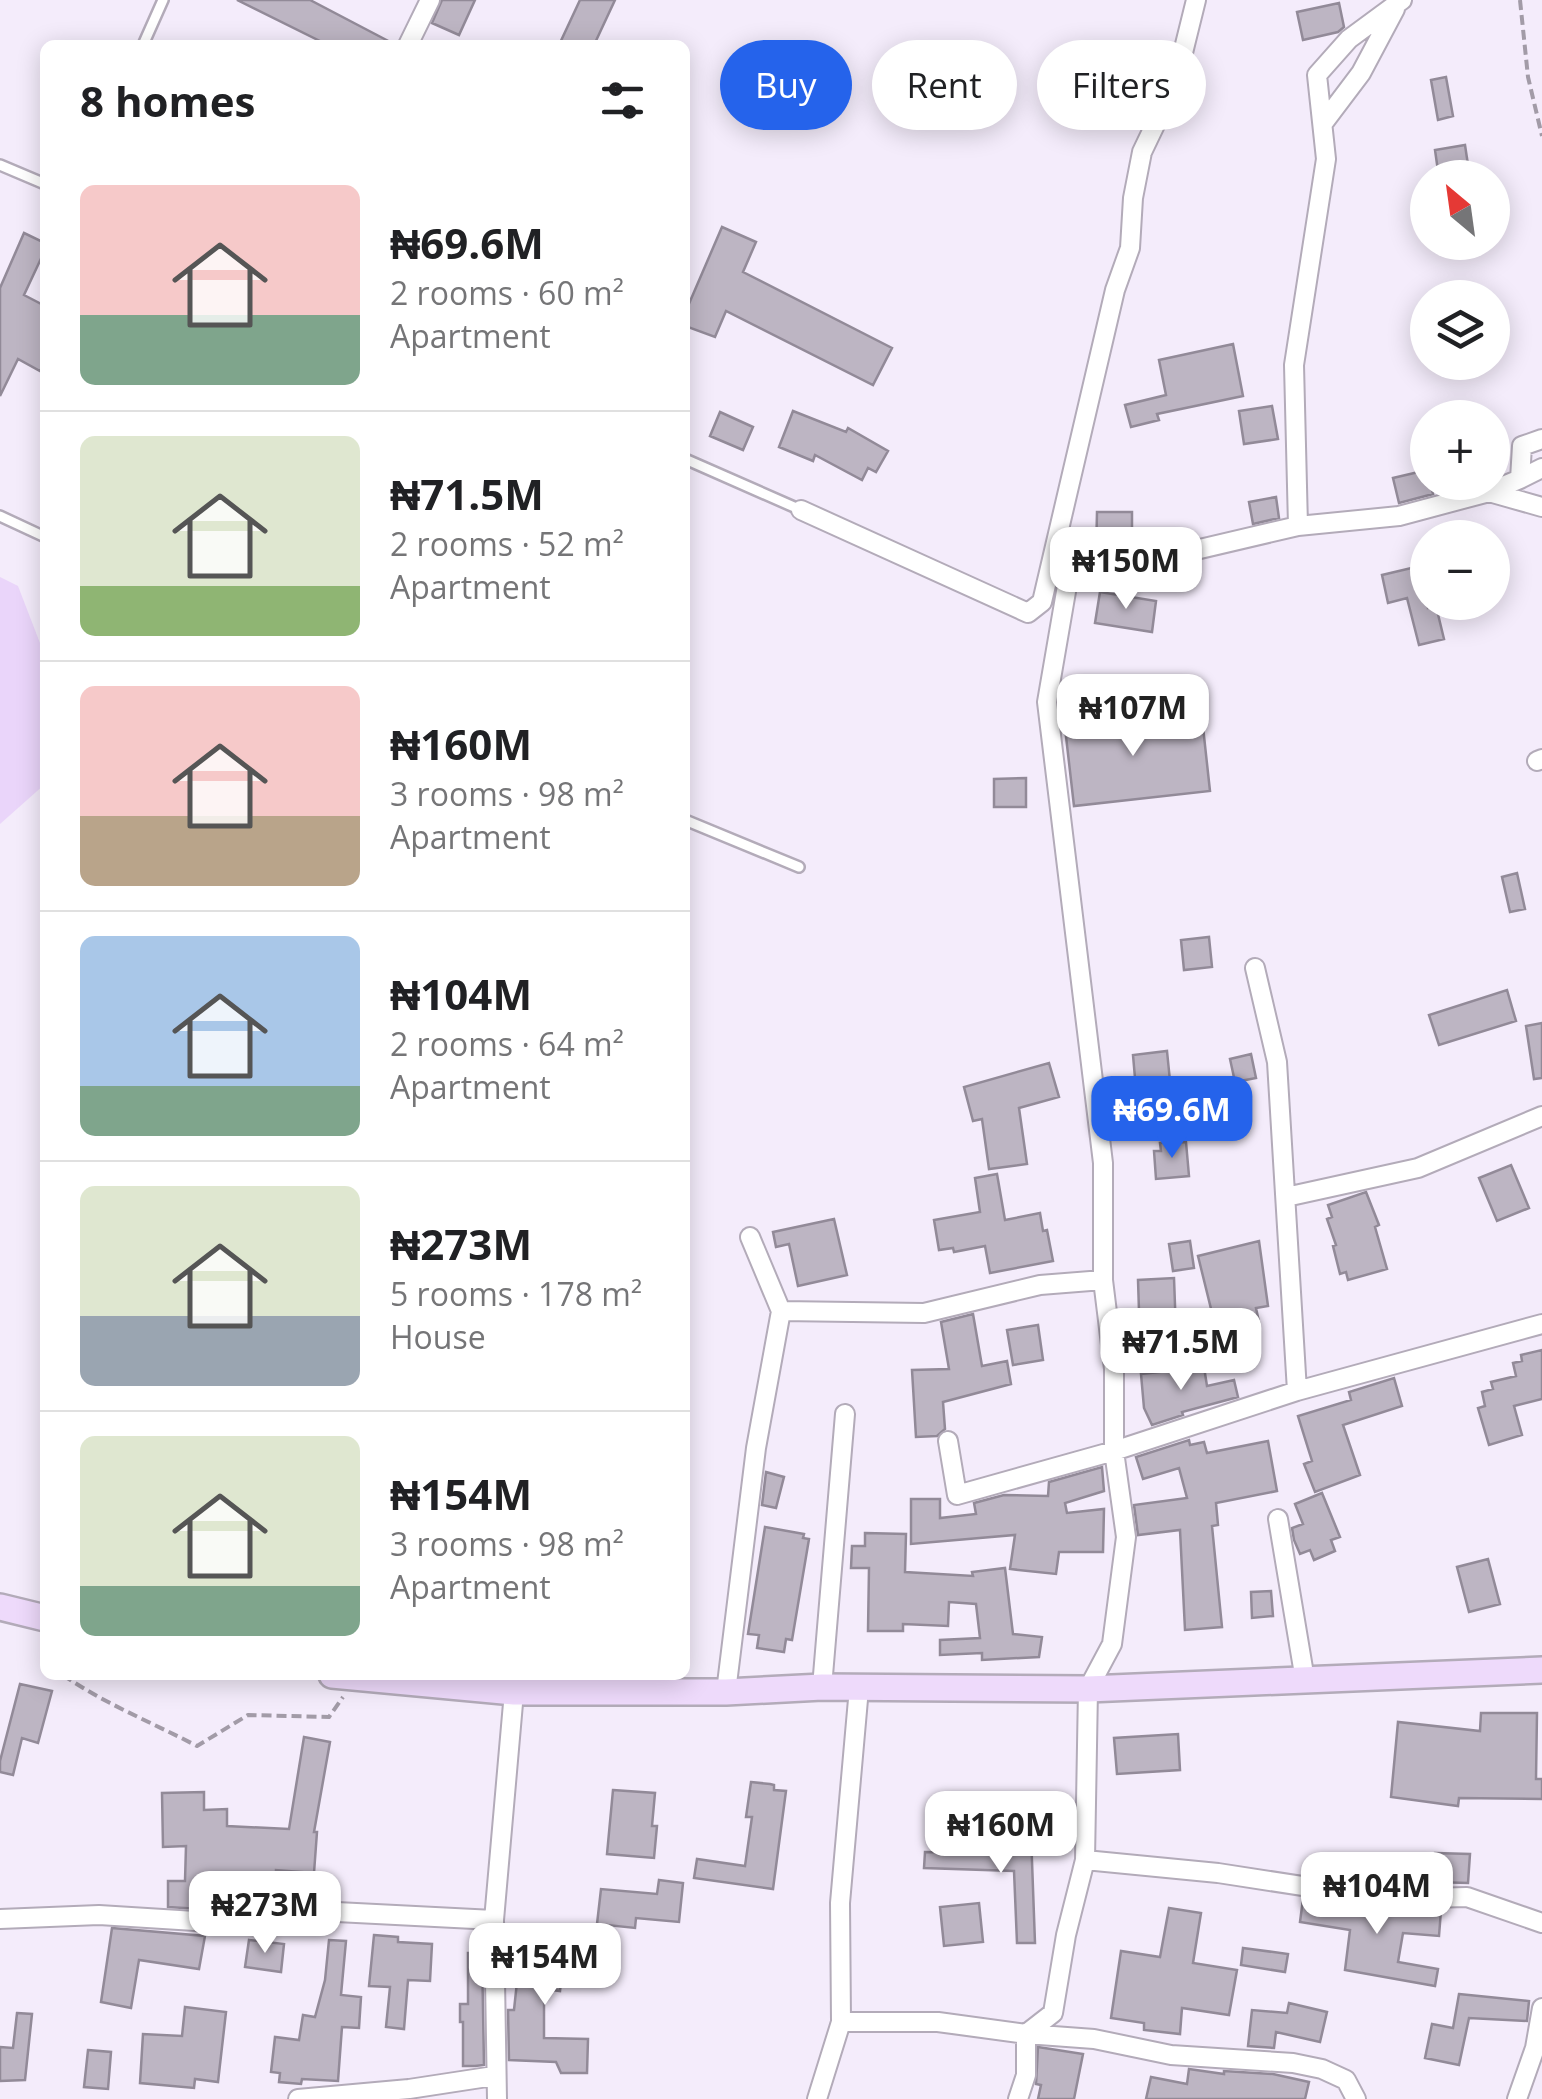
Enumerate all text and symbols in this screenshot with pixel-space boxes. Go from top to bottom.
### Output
chip: Buy [720,40,852,130]
chip: Rent [872,40,1017,130]
chip: Filters [1037,40,1206,130]
text: 8 homes [80,72,255,129]
icon: filters [595,73,650,128]
north arrow [1410,160,1510,260]
map controls [1410,160,1510,620]
text: ₦69.6M [390,214,544,271]
icon: home [160,225,280,345]
text: 2 rooms · 60 m² [390,271,624,314]
button: layers [1410,280,1510,380]
text: Apartment [390,314,551,357]
button: + [1410,400,1510,500]
text: ₦71.5M [390,465,544,522]
icon: home [160,476,280,596]
button: − [1410,520,1510,620]
text: 2 rooms · 52 m² [390,522,624,565]
pin: ₦150M [1056,527,1196,612]
text: ₦150M [1072,538,1180,581]
text: Apartment [390,565,551,608]
pin: ₦107M [1063,674,1203,759]
text: ₦107M [1079,685,1187,728]
text: ₦160M [390,715,532,772]
icon: home [160,726,280,846]
text: 3 rooms · 98 m² [390,772,624,815]
text: Apartment [390,815,551,858]
text: ₦104M [390,965,532,1022]
icon: home [160,976,280,1096]
text: 2 rooms · 64 m² [390,1022,624,1065]
text: Apartment [390,1065,551,1108]
pin: ₦69.6M [1091,1076,1253,1161]
text: ₦69.6M [1113,1087,1231,1130]
text: ₦273M [390,1215,532,1272]
icon: home [160,1226,280,1346]
text: 5 rooms · 178 m² [390,1272,642,1315]
pin: ₦71.5M [1100,1308,1262,1393]
text: House [390,1315,486,1358]
text: ₦71.5M [1122,1319,1240,1362]
text: ₦154M [390,1465,532,1522]
icon: home [160,1476,280,1596]
text: 3 rooms · 98 m² [390,1522,624,1565]
text: Apartment [390,1565,551,1608]
pin: ₦160M [931,1791,1071,1876]
text: ₦160M [947,1802,1055,1845]
pin: ₦104M [1307,1852,1447,1937]
text: ₦104M [1323,1863,1431,1906]
pin: ₦273M [195,1871,335,1956]
text: ₦273M [211,1882,319,1925]
pin: ₦154M [475,1923,615,2008]
text: ₦154M [491,1934,599,1977]

